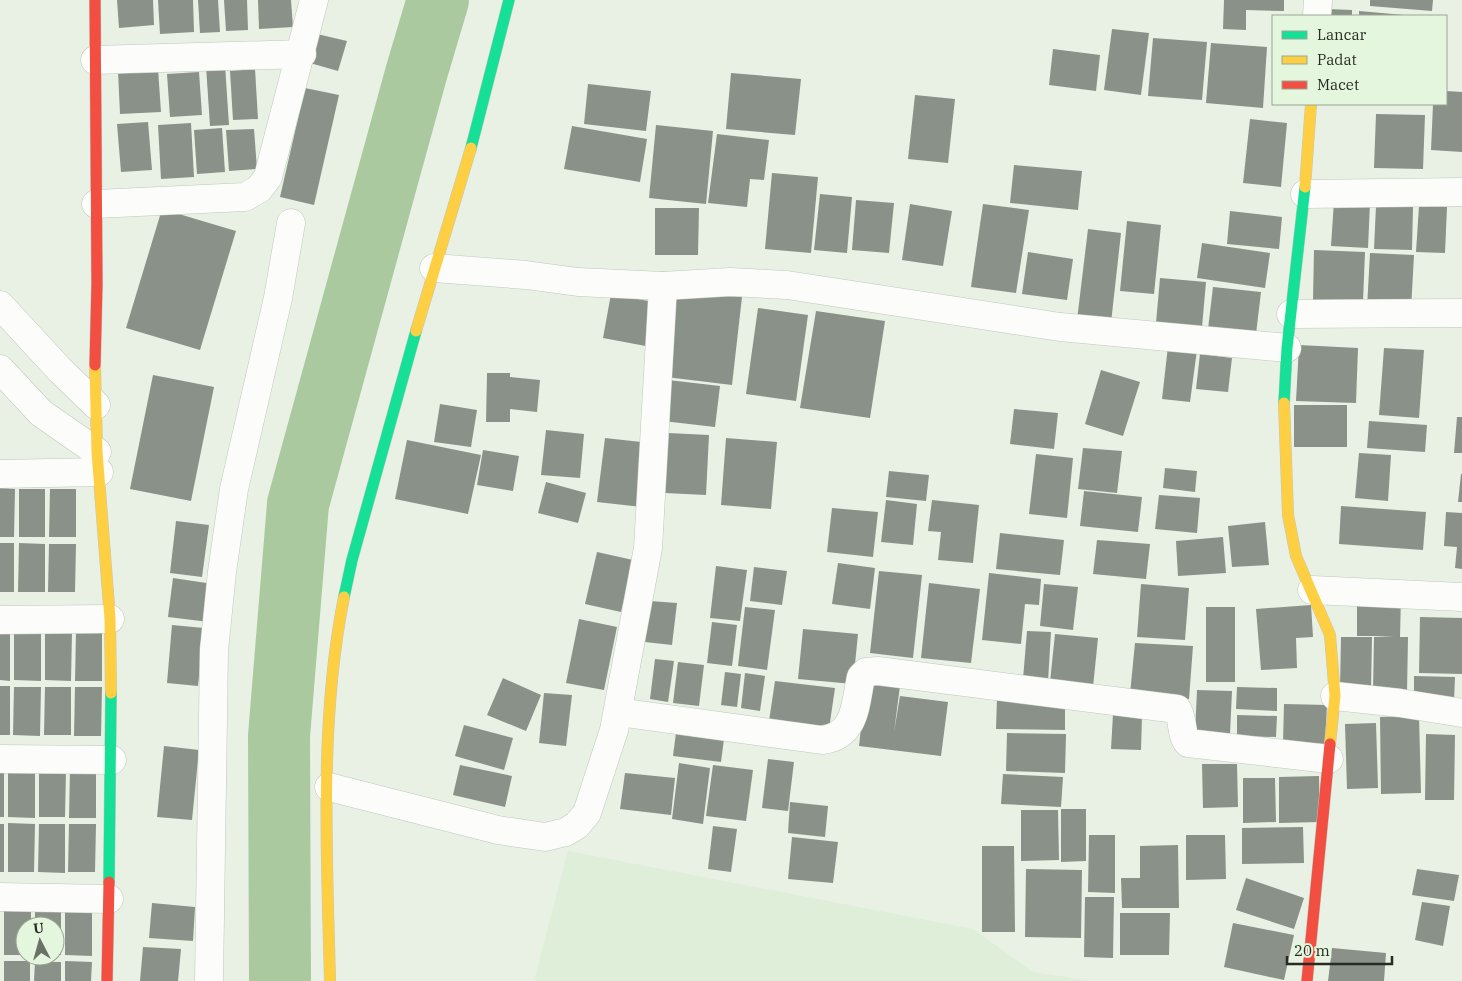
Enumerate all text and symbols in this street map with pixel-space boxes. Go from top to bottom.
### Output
legend [1272,15,1447,105]
text: Lancar [1317,25,1367,44]
text: Padat [1317,50,1357,69]
text: Macet [1317,75,1359,94]
north arrow [15,916,65,966]
text: U [32,919,45,938]
scale bar [1287,934,1392,966]
text: 20 m [1294,941,1330,960]

